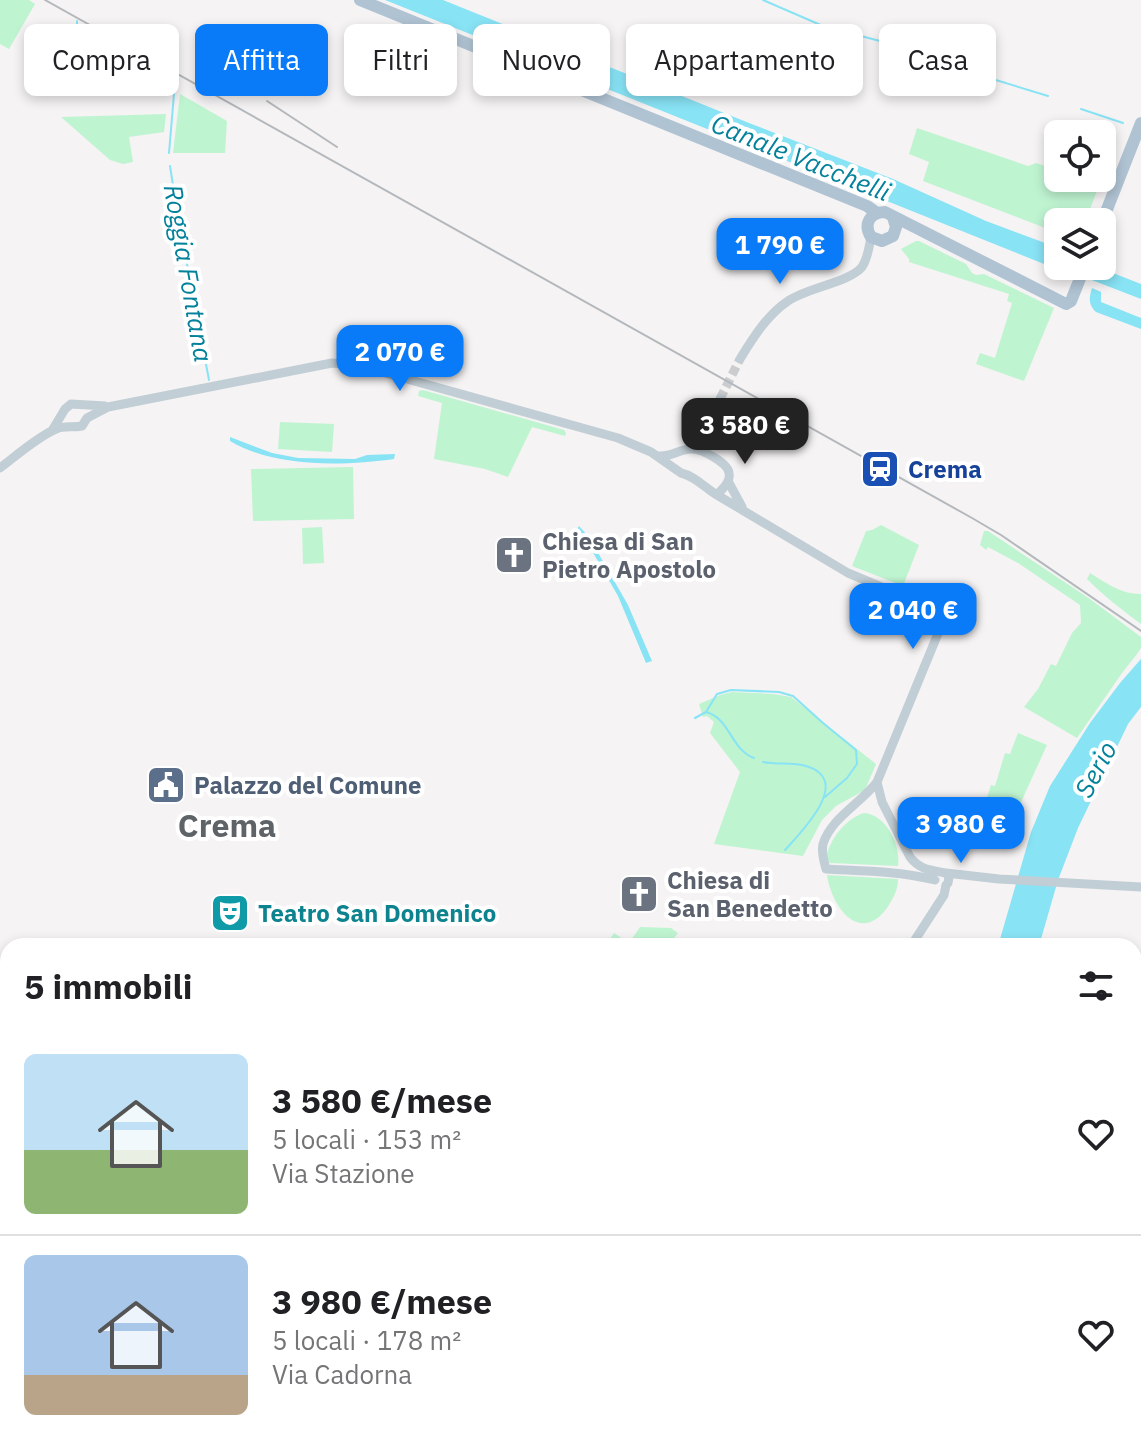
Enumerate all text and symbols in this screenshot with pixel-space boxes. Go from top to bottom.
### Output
chip: Compra [24,24,179,96]
chip: Affitta [195,24,328,96]
chip: Filtri [344,24,457,96]
chip: Nuovo [473,24,610,96]
chip: Appartamento [626,24,863,96]
chip: Casa [879,24,996,96]
water label: Canale Vacchelli [707,106,896,208]
map controls [1044,120,1116,280]
button: locate [1044,120,1116,192]
water label: Roggia Fontana [157,181,221,365]
button: layers [1044,208,1116,280]
pin: 1 790 € [706,218,854,286]
text: 1 790 € [735,227,825,261]
pin: 2 070 € [326,325,474,393]
text: 2 070 € [355,334,445,368]
pin: 3 580 € [671,398,819,466]
text: 3 580 € [700,407,790,441]
station icon: Crema [859,448,901,490]
place label: Crema [908,453,982,485]
place label: Chiesa di San Pietro Apostolo [542,525,716,585]
church icon: Chiesa di San Pietro Apostolo [493,534,535,576]
pin: 2 040 € [839,583,987,651]
text: 2 040 € [868,592,958,626]
water label: Serio [1066,735,1124,803]
public building icon: Palazzo del Comune [145,764,187,806]
place label: Palazzo del Comune [194,769,421,801]
pin: 3 980 € [887,797,1035,865]
district label: Crema [178,804,276,846]
text: 3 980 € [916,806,1006,840]
place label: Chiesa di San Benedetto [667,864,833,924]
church icon: Chiesa di San Benedetto [618,873,660,915]
theatre icon: Teatro San Domenico [209,892,251,934]
place label: Teatro San Domenico [258,897,496,929]
text: 5 immobili [24,964,193,1008]
icon: filters [1074,964,1118,1008]
text: 3 580 €/mese [272,1078,492,1122]
icon: home [88,1086,184,1182]
icon: heart [1074,1112,1118,1156]
text: 5 locali · 153 m² [272,1122,461,1156]
text: Via Stazione [272,1156,415,1190]
text: 3 980 €/mese [272,1279,492,1323]
icon: home [88,1287,184,1383]
icon: heart [1074,1313,1118,1357]
text: 5 locali · 178 m² [272,1323,461,1357]
text: Via Cadorna [272,1357,412,1391]

